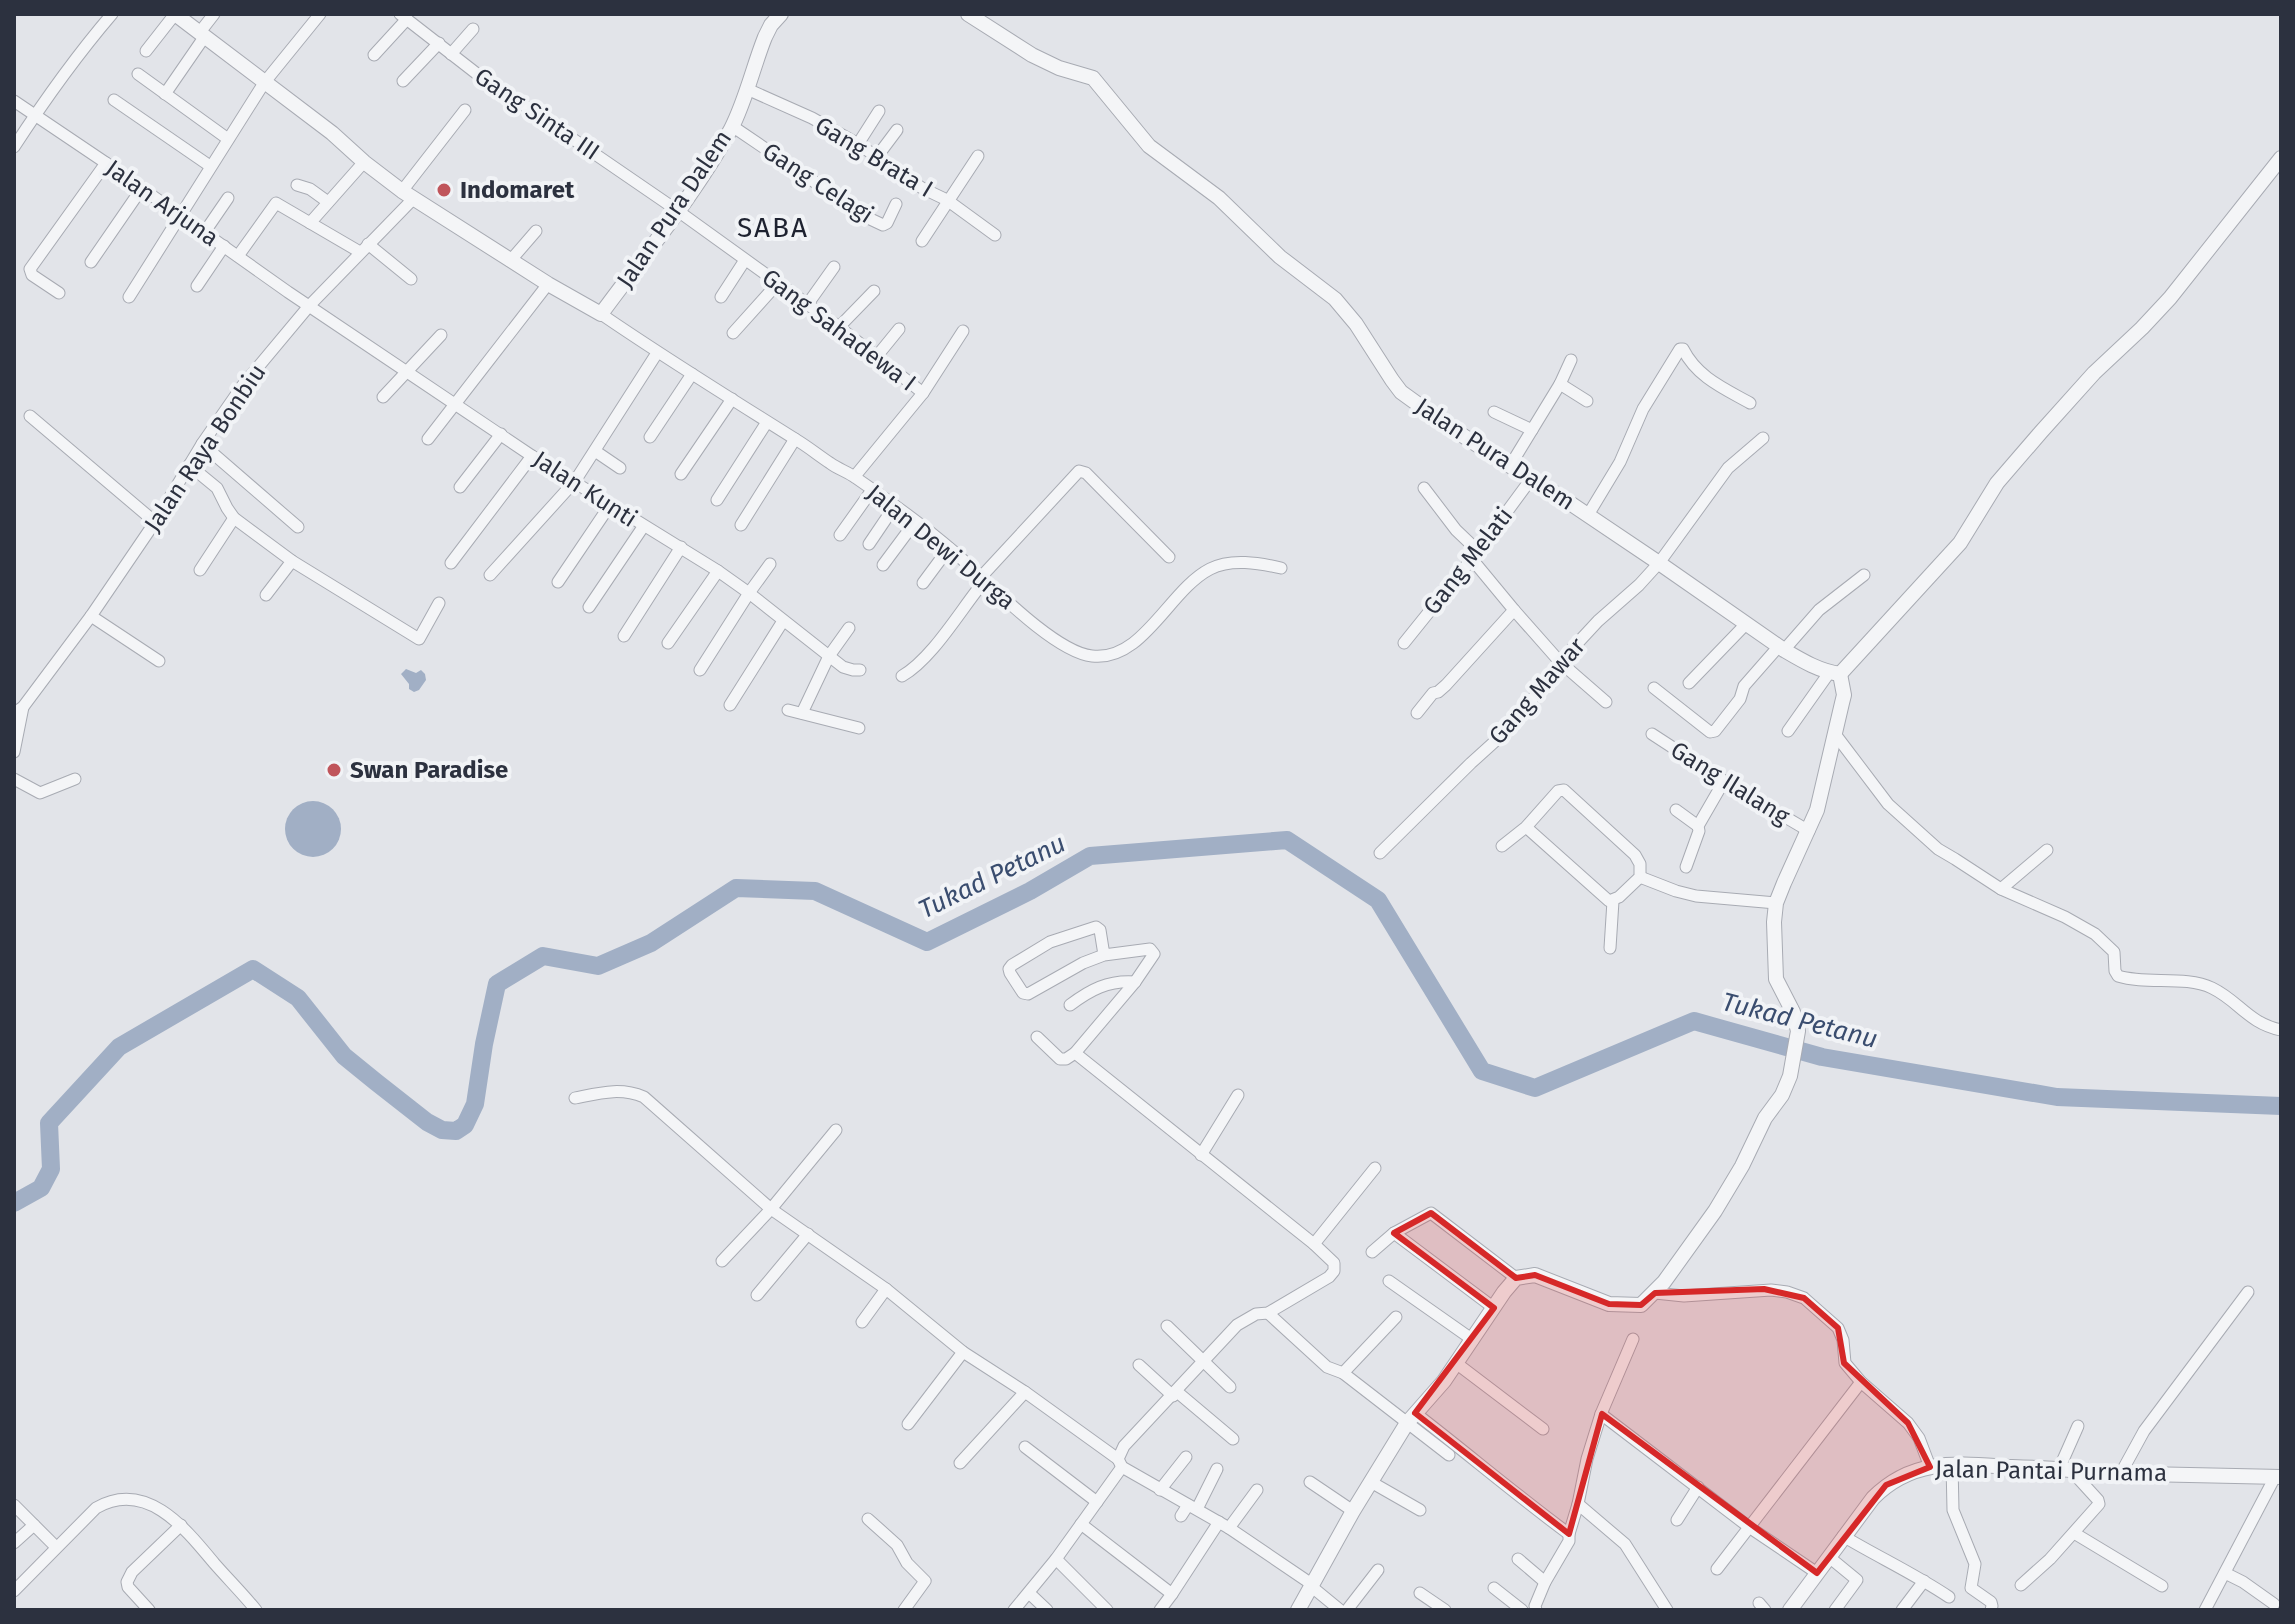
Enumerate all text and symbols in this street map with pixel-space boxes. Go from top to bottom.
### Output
street label: Gang Sinta III [469,62,605,166]
street label: Gang Brata I [810,111,938,203]
street label: Jalan Pura Dalem [611,125,737,293]
street label: Gang Celagi [757,137,879,229]
street label: Jalan Arjuna [100,154,224,252]
place label: Indomaret [460,176,575,204]
marker: Indomaret [435,181,453,199]
district label: SABA [737,211,809,244]
street label: Gang Sahadewa I [757,263,921,397]
street label: Jalan Raya Bonbiu [139,359,271,537]
street label: Jalan Pura Dalem [1410,392,1580,516]
street label: Jalan Kunti [528,445,642,533]
street label: Jalan Dewi Durga [861,479,1021,615]
street label: Gang Melati [1417,502,1519,620]
street label: Gang Mawar [1483,631,1591,750]
street label: Gang Ilalang [1666,736,1795,831]
place label: Swan Paradise [350,756,508,784]
marker: Swan Paradise [325,761,343,779]
water label: Tukad Petanu [914,828,1071,925]
water label: Tukad Petanu [1719,986,1881,1055]
street label: Jalan Pantai Purnama [1935,1455,2167,1487]

